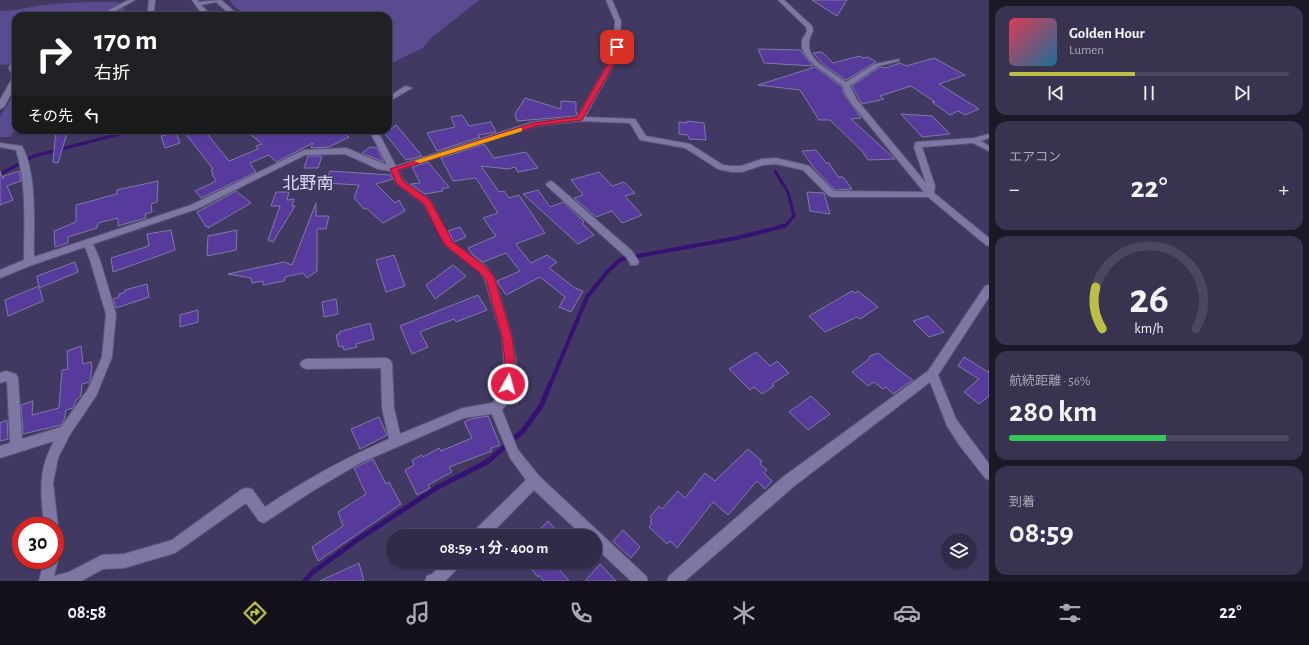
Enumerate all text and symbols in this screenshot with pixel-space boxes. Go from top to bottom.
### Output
text: Golden Hour [1069,26,1145,41]
text: 170 m [94,27,158,55]
icon: right [28,28,80,80]
pin [600,30,634,64]
icon: arrive [606,36,628,58]
text: Lumen [1069,44,1104,57]
text: 右折 [94,65,130,83]
icon: previous [1045,82,1067,104]
icon: pause [1138,82,1160,104]
icon: next [1231,82,1253,104]
icon: left [81,104,103,126]
text: その先 [28,109,73,124]
text: エアコン [1009,151,1061,164]
text: 22° [1130,173,1168,203]
district label: 北野南 [283,174,334,192]
text: − [1009,178,1020,200]
text: + [1278,178,1289,200]
text: 26 [1129,278,1169,319]
text: km/h [1134,321,1164,335]
position arrow [487,363,529,405]
text: 航続距離 · 56% [1009,375,1091,388]
text: 280 km [1009,397,1097,427]
text: 到着 [1009,496,1035,509]
speed limit sign: 30 [12,517,64,569]
text: 08:59 [1009,518,1074,548]
map controls [941,533,977,569]
button: layers [941,533,977,569]
text: 08:59 · 1 分 · 400 m [440,541,548,556]
icon: directions [241,599,269,627]
icon: music [404,599,432,627]
icon: phone [567,599,595,627]
icon: climate [730,599,758,627]
icon: car [893,599,921,627]
icon: filters [1056,599,1084,627]
text: 08:58 [67,604,107,622]
text: 22° [1219,604,1241,622]

